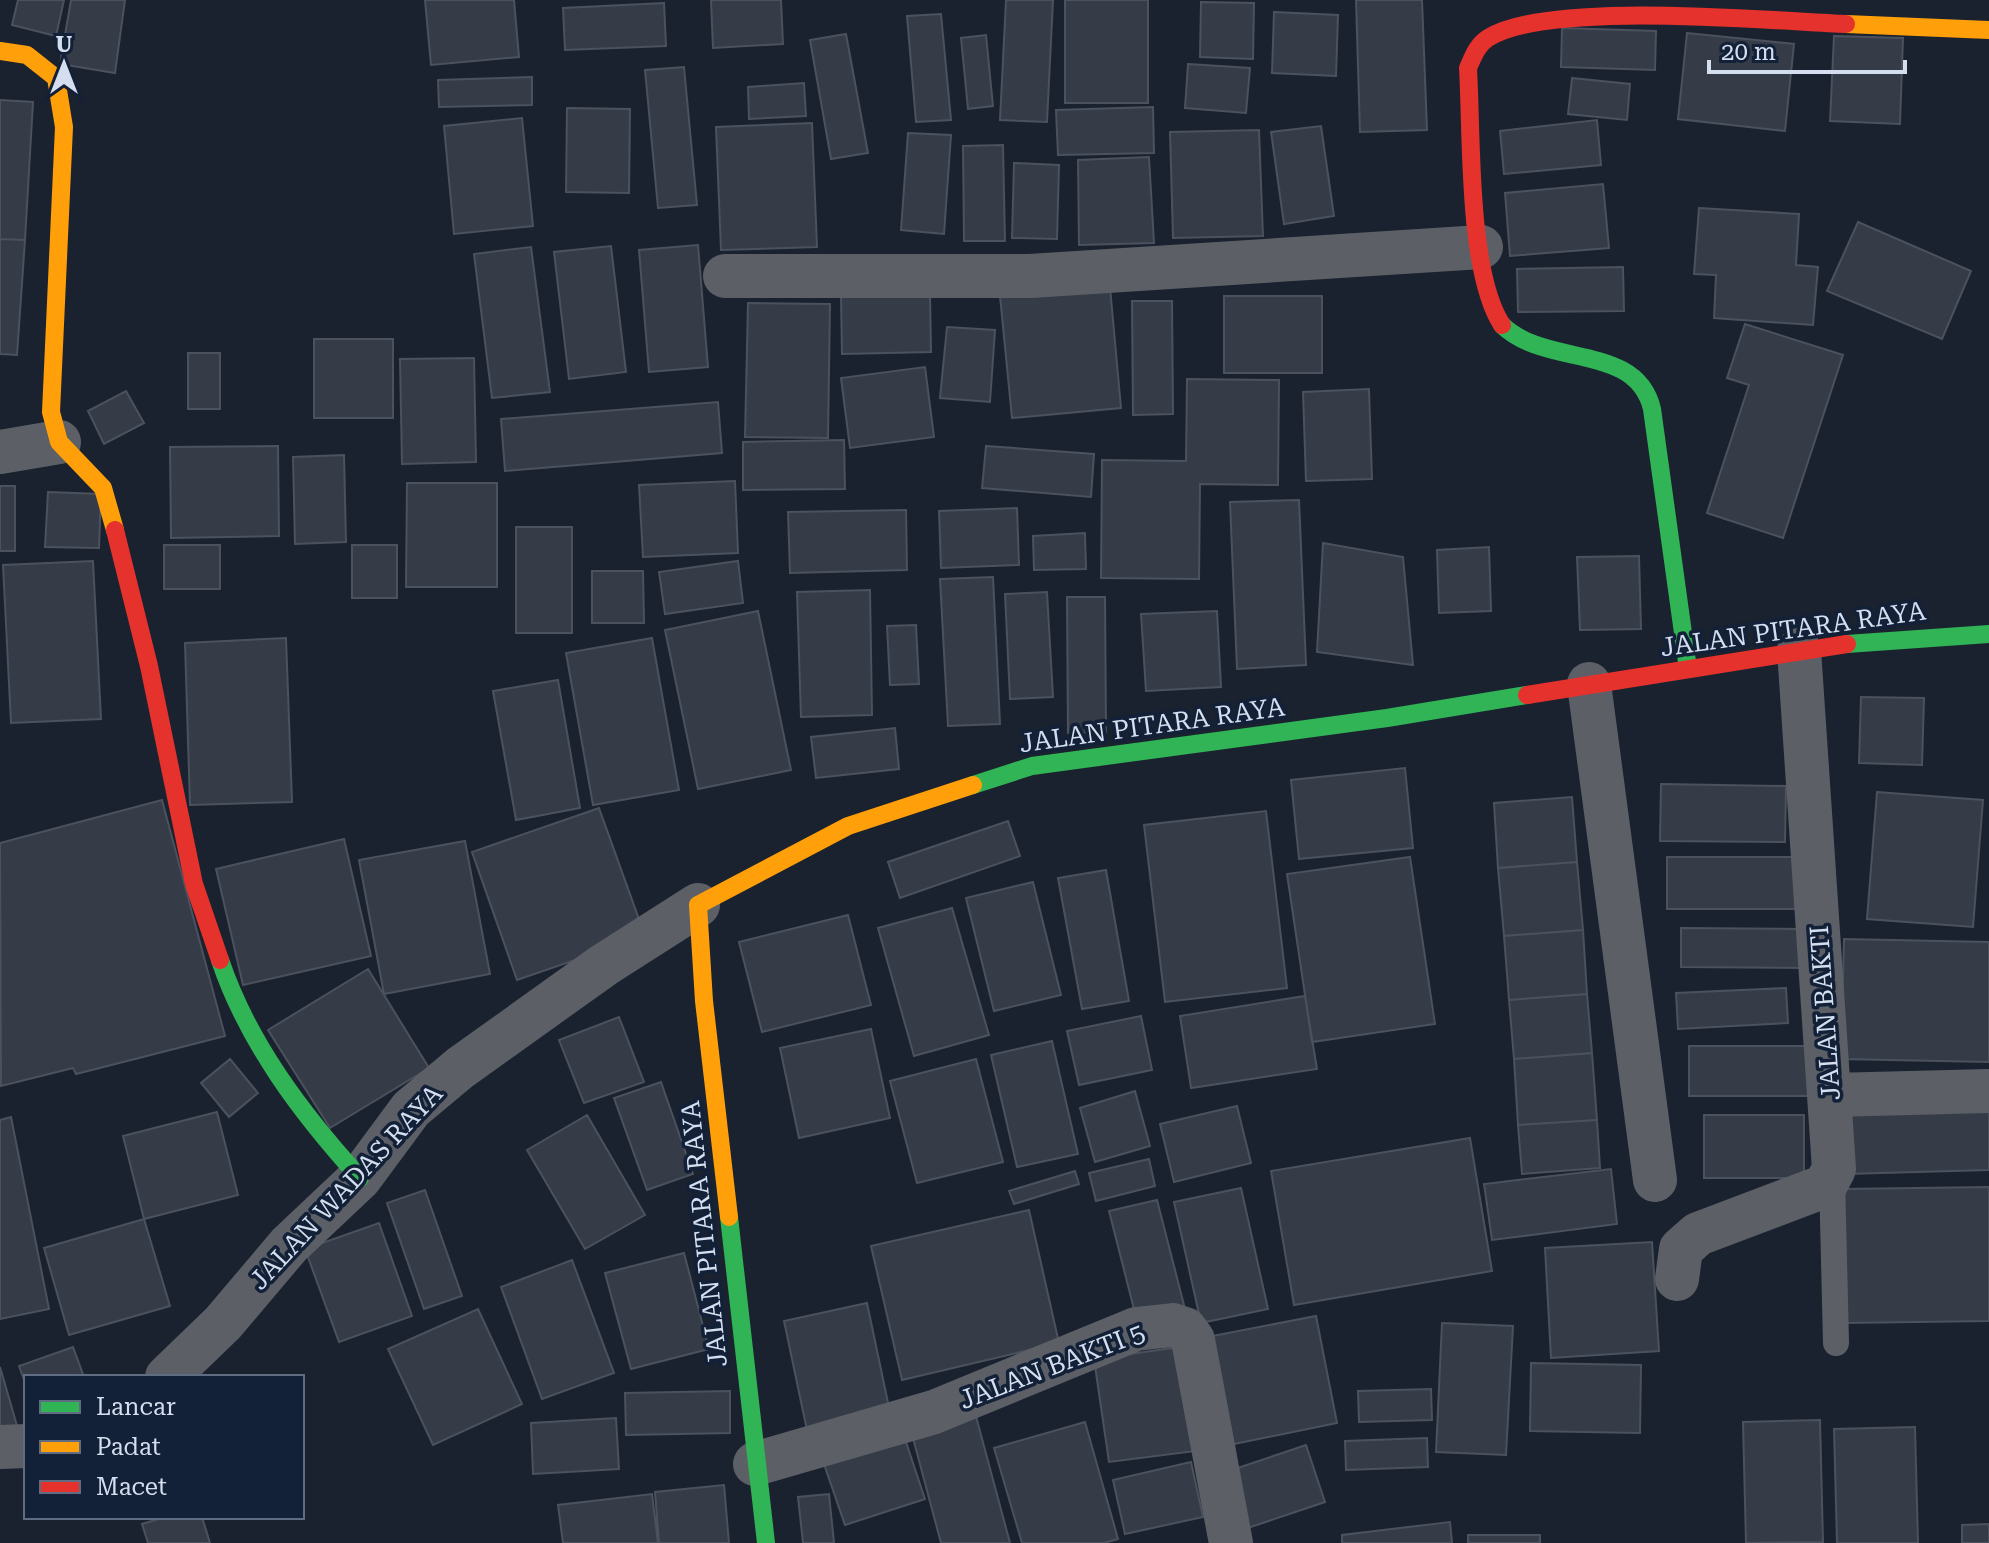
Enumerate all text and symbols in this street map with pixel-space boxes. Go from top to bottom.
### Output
north arrow [24,24,104,104]
scale bar [1709,24,1905,74]
text: U [56,32,73,57]
text: 20 m [1721,38,1776,66]
street label: JALAN PITARA RAYA [1658,596,1928,662]
street label: JALAN PITARA RAYA [1017,692,1287,758]
street label: JALAN BAKTI [1804,925,1846,1101]
street label: JALAN WADAS RAYA [244,1079,448,1295]
street label: JALAN PITARA RAYA [675,1099,733,1369]
street label: JALAN BAKTI 5 [955,1317,1149,1415]
legend [24,1375,304,1519]
text: Lancar [96,1393,176,1421]
text: Padat [96,1433,161,1461]
text: Macet [96,1473,167,1501]

